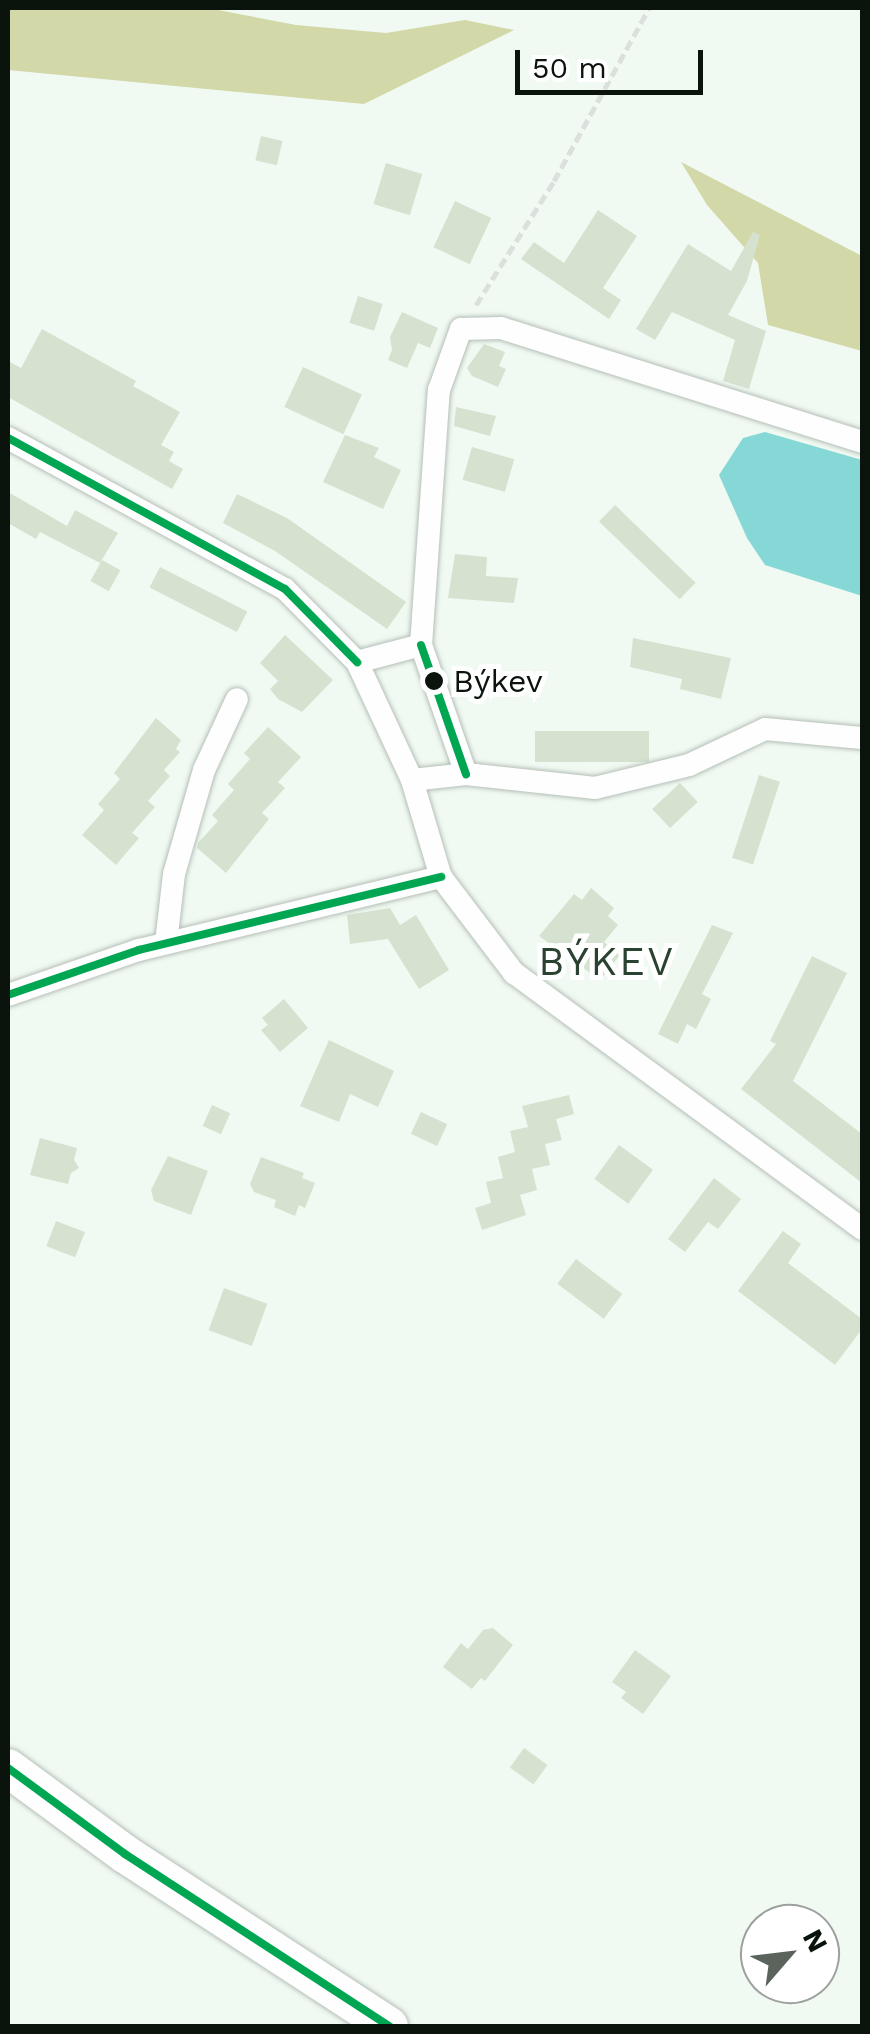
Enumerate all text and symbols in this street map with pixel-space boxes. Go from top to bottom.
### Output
scale bar [520,30,708,92]
text: 50 m [532,50,607,85]
place label: Býkev [453,662,543,700]
marker: Býkev [424,671,444,691]
district label: BÝKEV [538,938,676,986]
north arrow [740,1904,840,2004]
text: N [796,1924,835,1958]

